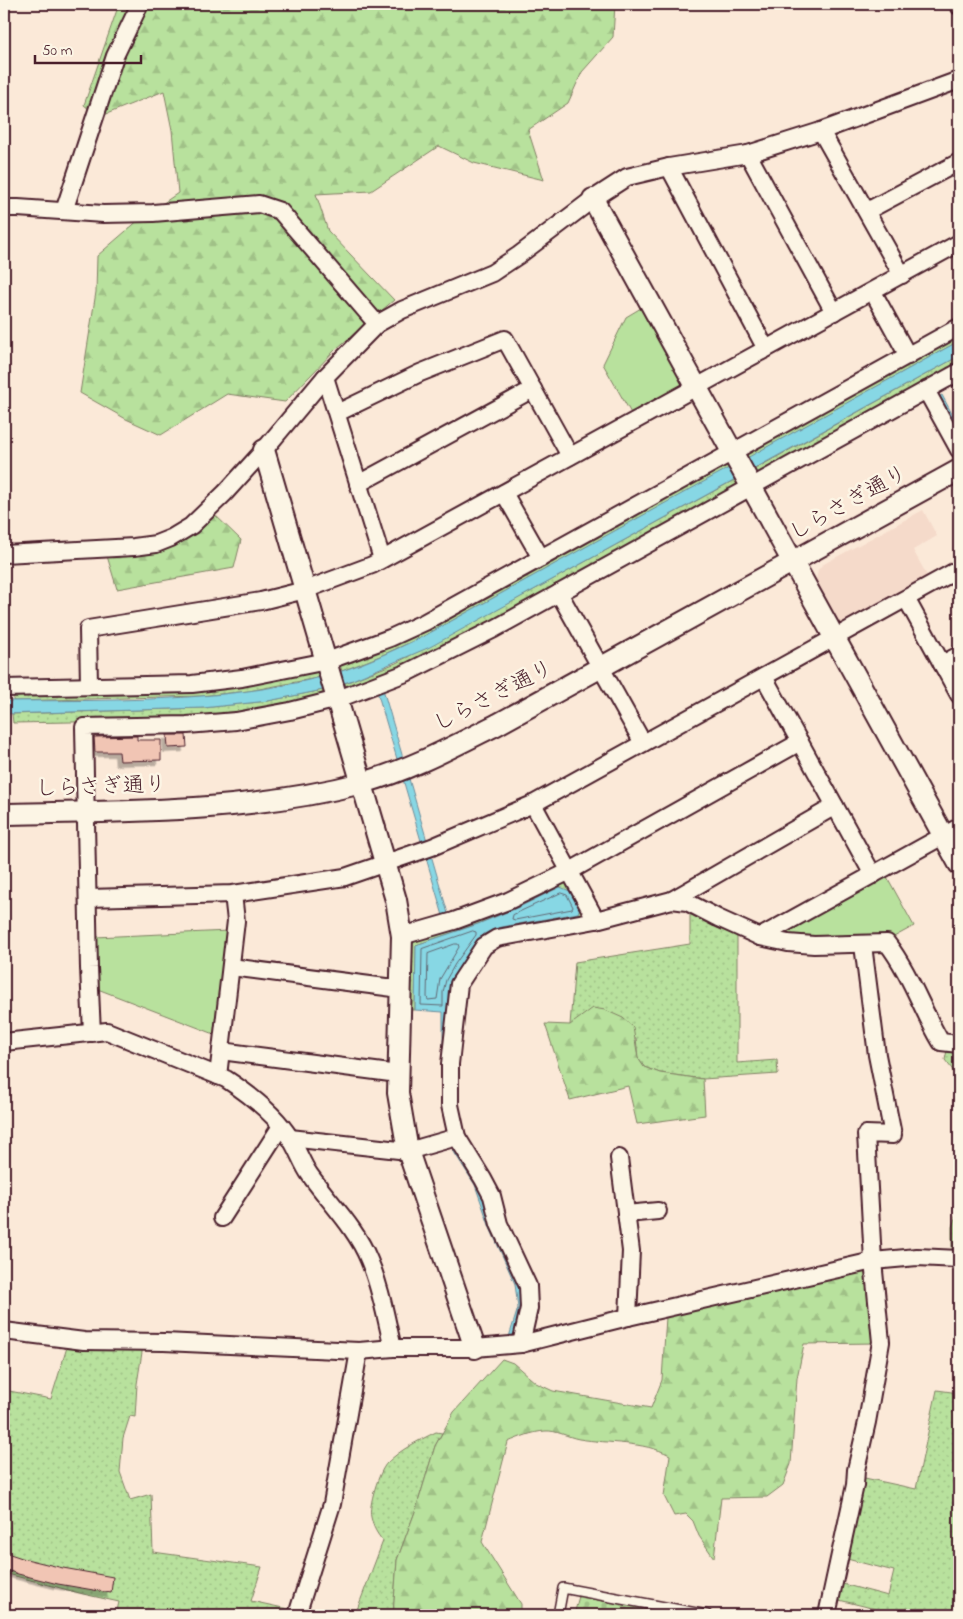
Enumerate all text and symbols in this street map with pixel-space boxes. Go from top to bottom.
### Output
scale bar [35,32,141,64]
text: 50 m [42,40,73,62]
street label: しらさぎ通り [784,458,914,550]
street label: しらさぎ通り [428,653,560,741]
street label: しらさぎ通り [35,770,167,806]

